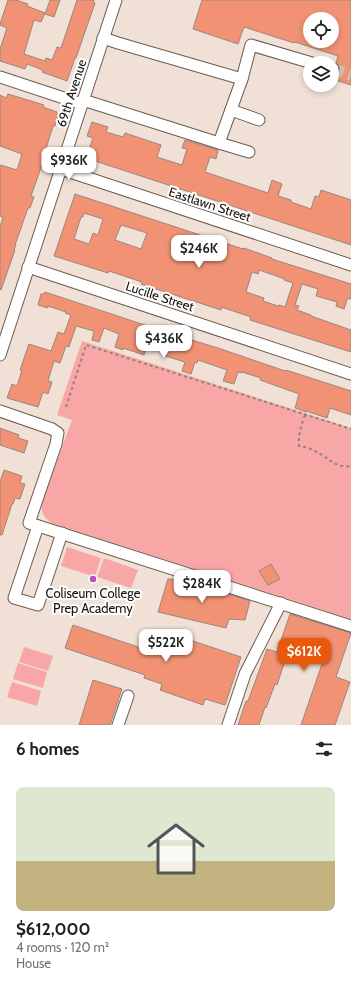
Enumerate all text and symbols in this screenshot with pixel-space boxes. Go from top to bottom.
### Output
map controls [303,12,339,92]
button: locate [303,12,339,48]
button: layers [303,56,339,92]
street label: 69th Avenue [53,57,90,129]
pin: $936K [41,147,97,181]
text: $936K [50,152,88,168]
street label: Eastlawn Street [167,183,254,225]
pin: $246K [171,235,227,269]
text: $246K [180,240,218,256]
street label: Lucille Street [124,277,197,315]
pin: $436K [136,325,192,359]
text: $436K [145,330,183,346]
pin: $284K [174,570,230,604]
marker: Coliseum College Prep Academy [88,574,98,584]
text: $284K [183,575,221,591]
place label: Coliseum College Prep Academy [46,585,141,616]
pin: $522K [138,629,194,663]
text: $522K [148,634,184,650]
pin: $612K [276,638,332,672]
text: $612K [287,643,321,659]
icon: filters [313,738,335,760]
text: 6 homes [16,739,79,759]
icon: home [140,813,212,885]
text: $612,000 [16,919,90,939]
text: 4 rooms · 120 m² [16,939,109,955]
text: House [16,955,51,971]

